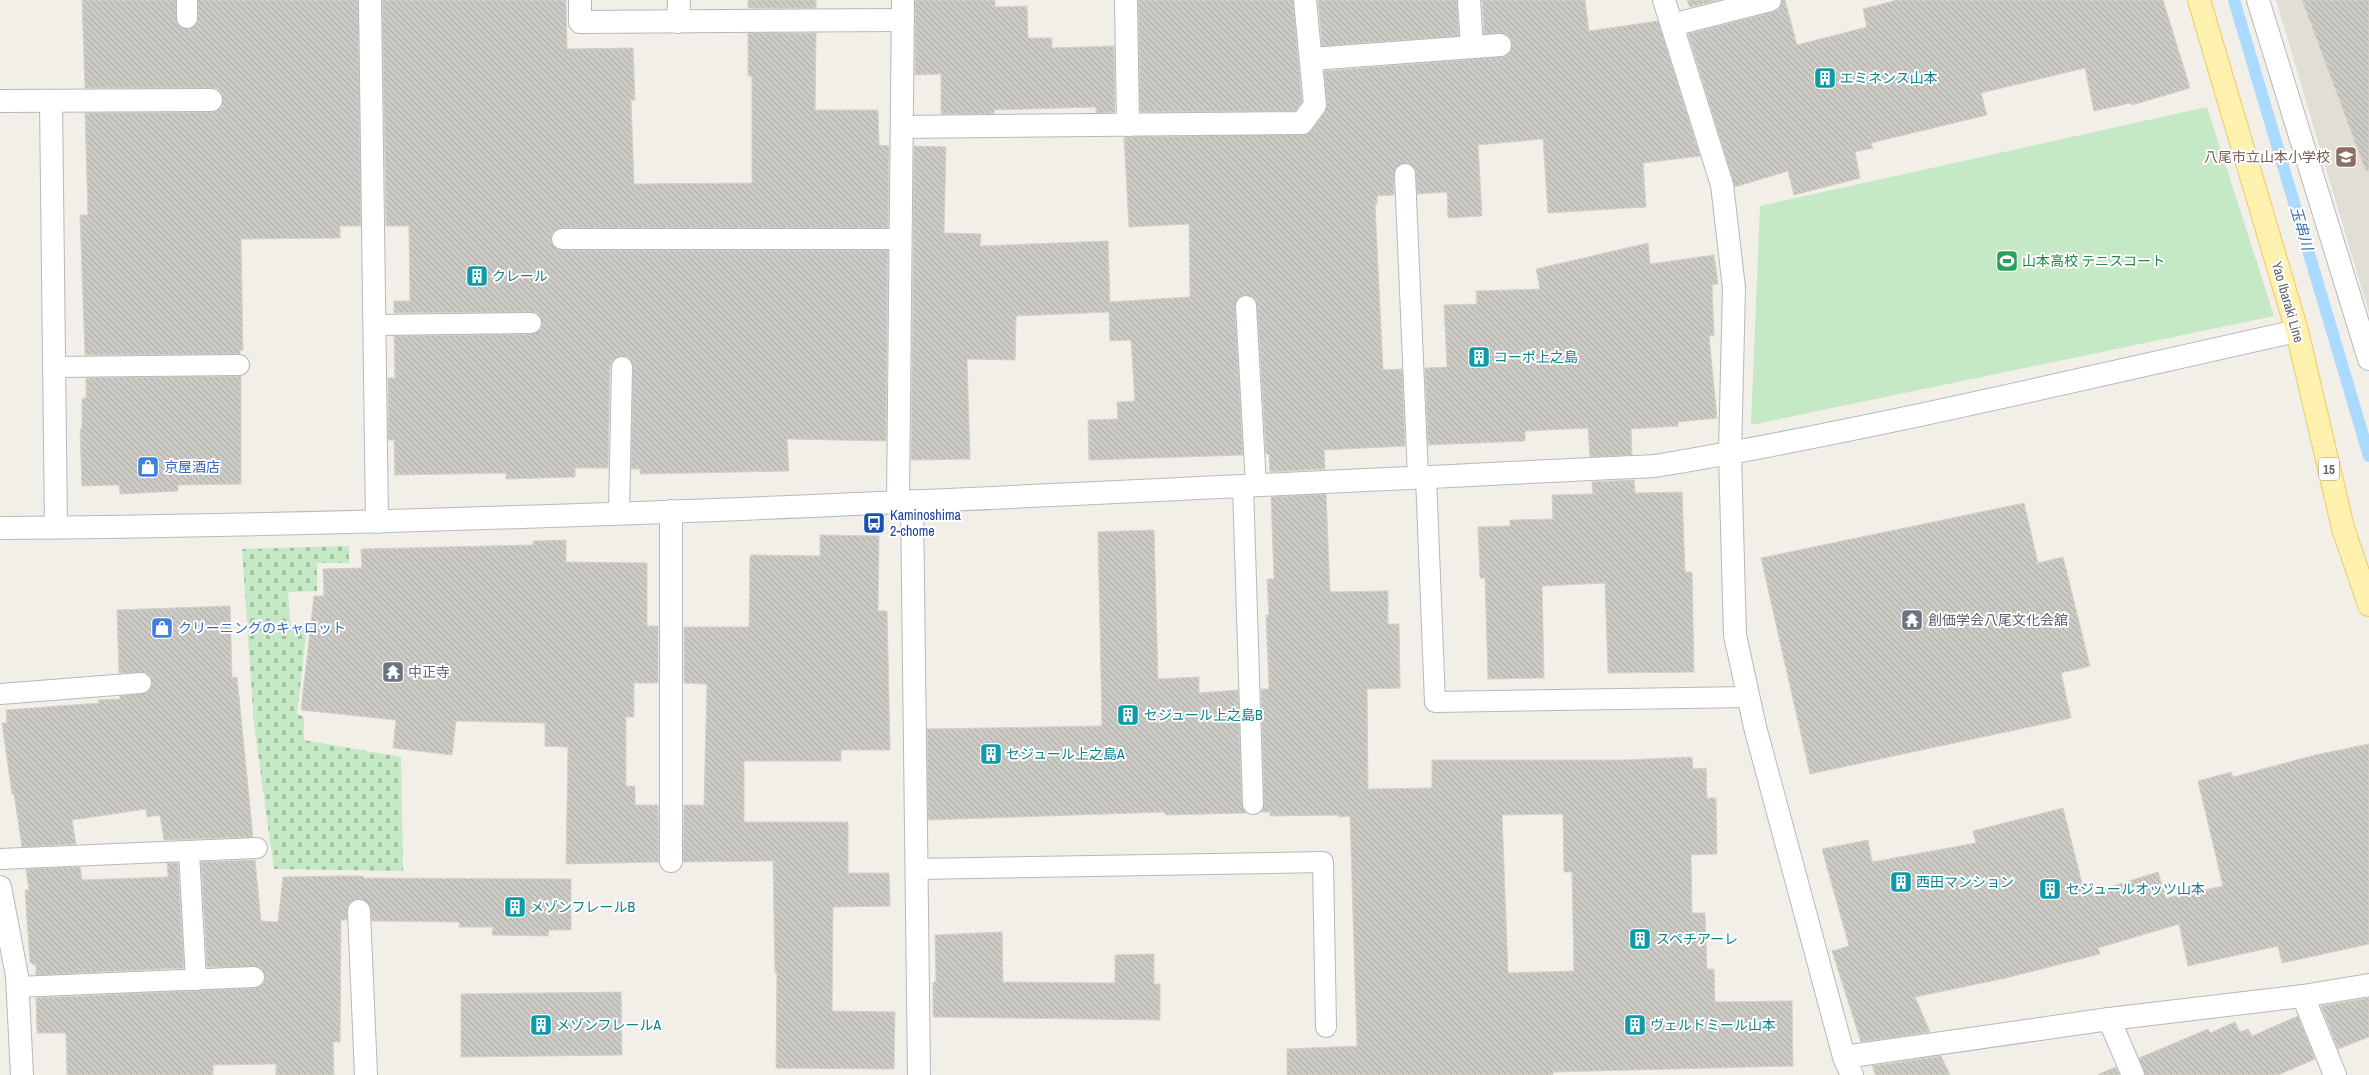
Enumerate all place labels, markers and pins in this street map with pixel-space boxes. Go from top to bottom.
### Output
building icon: エミネンス山本 [1812,65,1838,91]
place label: エミネンス山本 [1840,69,1938,87]
school or university icon: 八尾市立山本小学校 [2333,144,2359,170]
place label: 八尾市立山本小学校 [2204,148,2330,166]
sports icon: 山本高校 テニスコート [1994,248,2020,274]
place label: 山本高校 テニスコート [2022,252,2165,270]
building icon: クレール [464,263,490,289]
place label: クレール [492,267,548,285]
building icon: コーポ上之島 [1466,344,1492,370]
place label: コーポ上之島 [1494,348,1578,366]
shop icon: 京屋酒店 [135,454,161,480]
place label: 京屋酒店 [164,458,220,476]
place label: Kaminoshima 2-chome [890,506,961,540]
bus stop icon: Kaminoshima 2-chome [861,510,887,536]
temple icon: 創価学会八尾文化会舘 [1899,607,1925,633]
place label: 創価学会八尾文化会舘 [1928,611,2068,629]
shop icon: クリーニングのキャロット [149,615,175,641]
place label: クリーニングのキャロット [178,619,346,637]
temple icon: 中正寺 [380,659,406,685]
place label: 中正寺 [408,663,450,681]
building icon: セジュール上之島B [1115,702,1141,728]
place label: セジュール上之島B [1144,706,1263,724]
building icon: セジュール上之島A [978,741,1004,767]
place label: セジュール上之島A [1006,745,1125,763]
building icon: 西田マンション [1888,869,1914,895]
place label: 西田マンション [1916,873,2014,891]
building icon: セジュールオッツ山本 [2037,876,2063,902]
place label: セジュールオッツ山本 [2066,880,2205,898]
building icon: メゾンフレールB [502,894,528,920]
place label: メゾンフレールB [530,898,636,916]
building icon: スペチアーレ [1627,926,1653,952]
place label: スペチアーレ [1656,930,1738,948]
building icon: メゾンフレールA [528,1012,554,1038]
building icon: ヴェルドミール山本 [1622,1012,1648,1038]
place label: メゾンフレールA [556,1016,662,1034]
place label: ヴェルドミール山本 [1650,1016,1776,1034]

